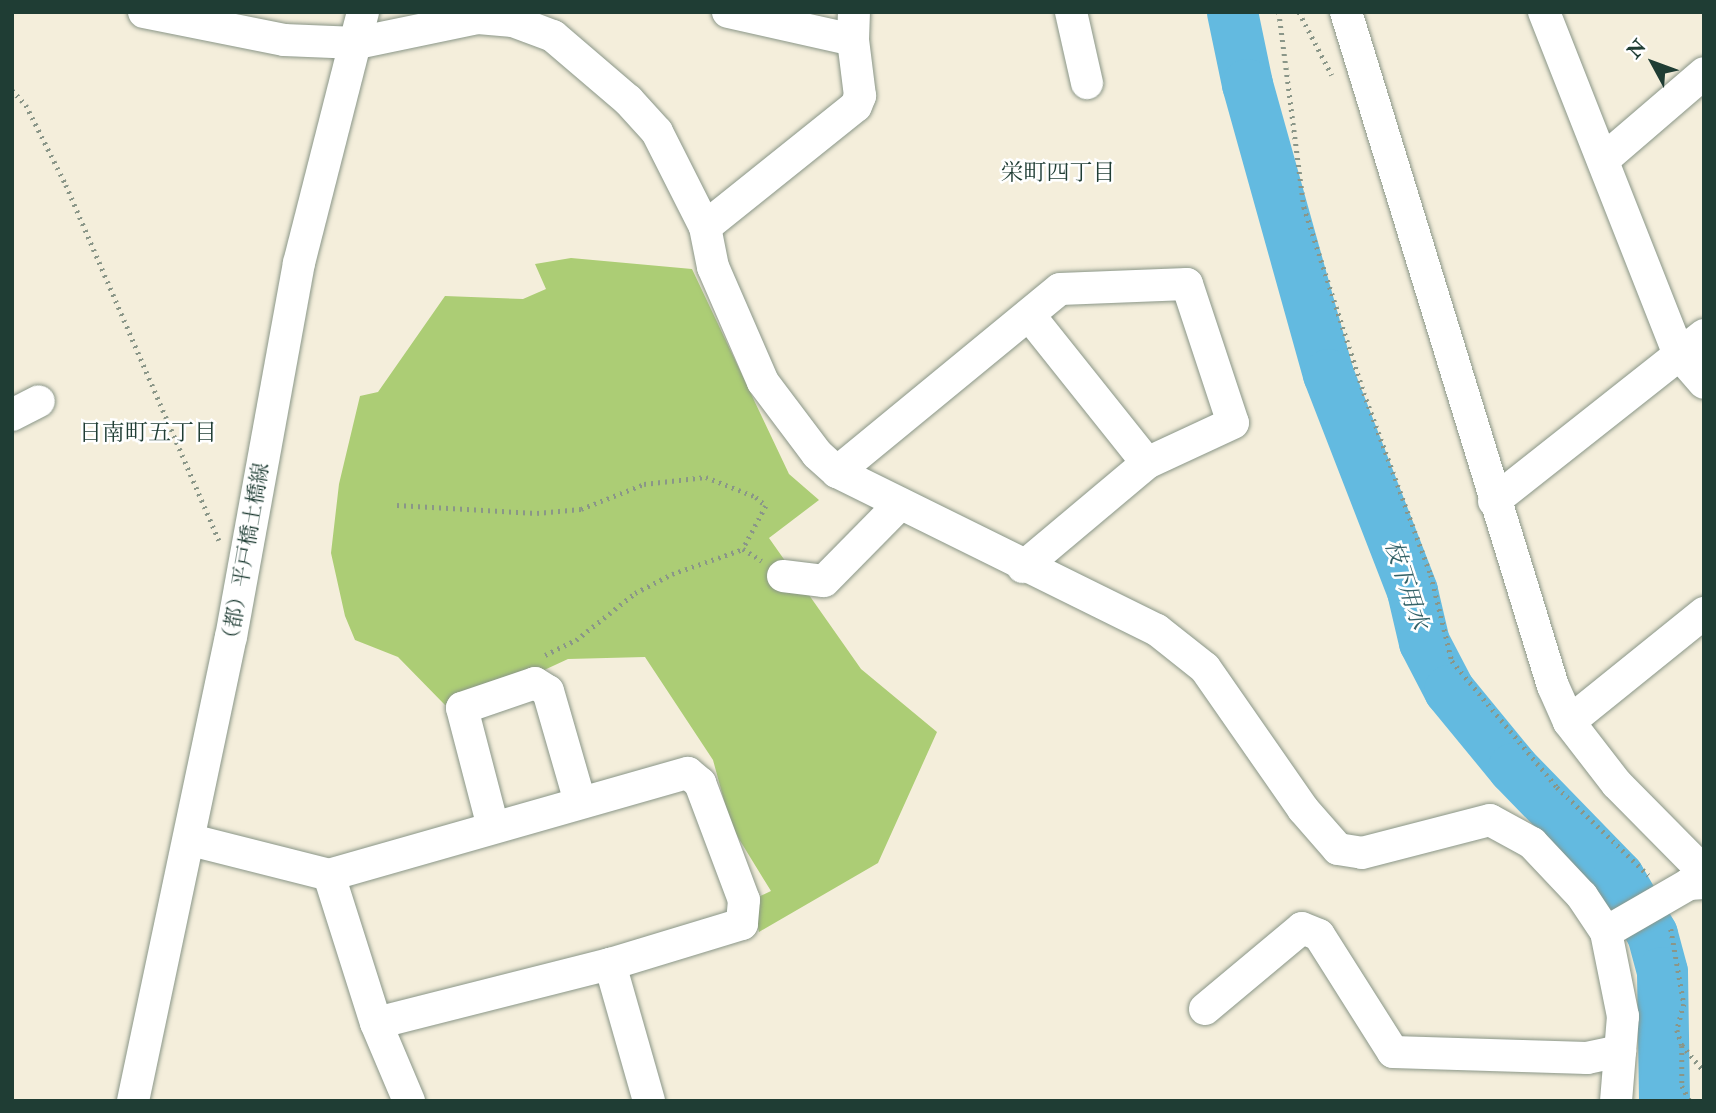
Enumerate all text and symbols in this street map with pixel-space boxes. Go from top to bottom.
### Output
north arrow [1618,28,1688,98]
text: N [1623,35,1652,64]
district label: 栄町四丁目 [1001,159,1115,187]
district label: 日南町五丁目 [79,419,217,447]
street label: （都）平戸橋土橋線 [217,461,275,651]
water label: 枝下用水 [1379,537,1433,633]

